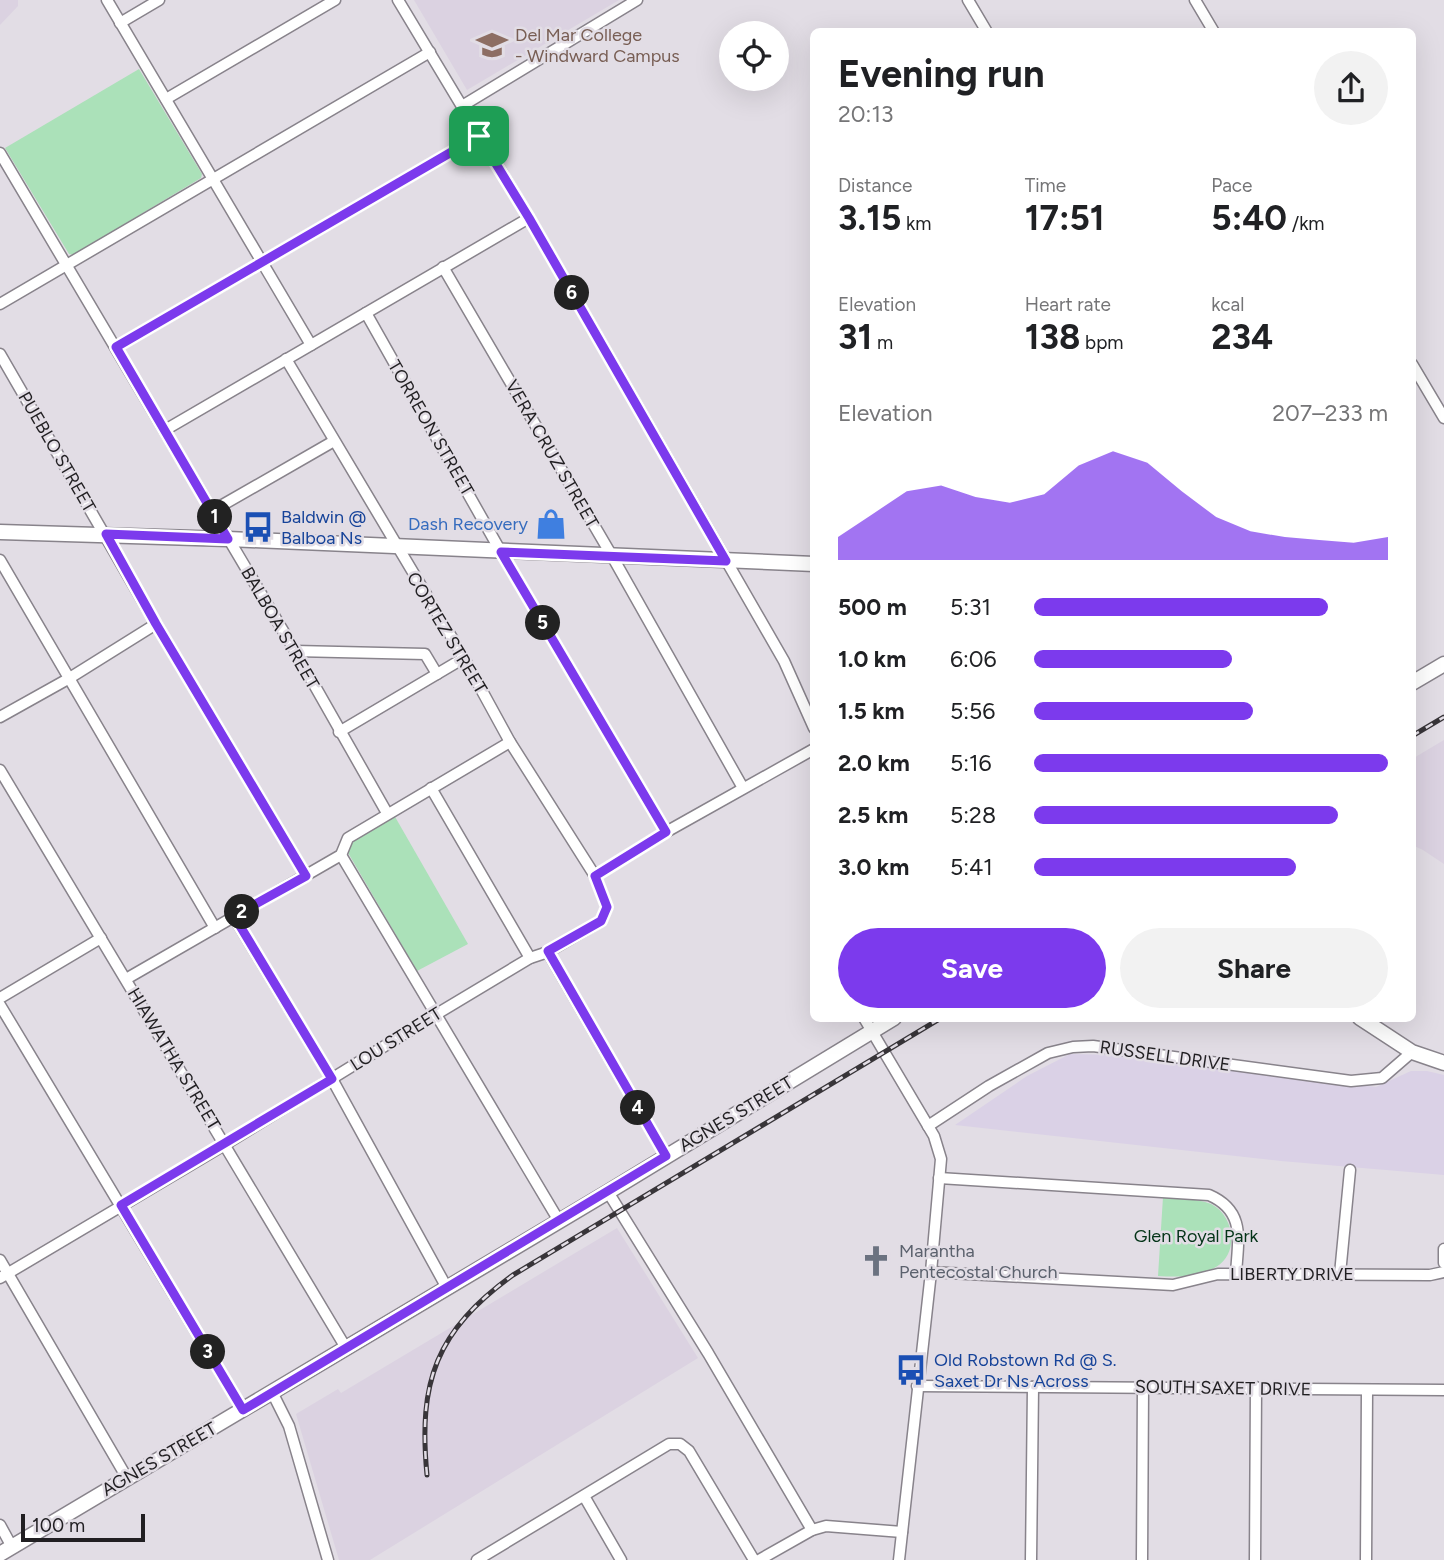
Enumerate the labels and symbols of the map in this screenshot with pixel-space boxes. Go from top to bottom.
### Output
place label: Del Mar College - Windward Campus [515,24,680,67]
school or university icon: Del Mar College - Windward Campus [475,28,509,62]
pin [449,106,509,166]
pin: 6 [554,276,590,310]
street label: TORREON STREET [383,356,479,500]
street label: VERA CRUZ STREET [501,376,603,532]
street label: PUEBLO STREET [14,388,100,516]
pin: 1 [198,500,232,534]
place label: Baldwin @ Balboa Ns [281,506,366,549]
shop icon: Dash Recovery [534,507,568,541]
bus stop icon: Baldwin @ Balboa Ns [241,510,275,544]
place label: Dash Recovery [408,513,529,535]
street label: BALBOA STREET [236,563,324,693]
street label: CORTEZ STREET [402,568,492,698]
pin: 5 [526,606,560,640]
pin: 2 [224,894,260,930]
street label: HIAWATHA STREET [123,984,225,1134]
street label: LOU STREET [346,1002,446,1076]
street label: RUSSELL DRIVE [1098,1036,1232,1076]
street label: AGNES STREET [675,1071,797,1157]
pin: 4 [620,1090,656,1126]
park label: Glen Royal Park [1134,1225,1259,1247]
place label: Marantha Pentecostal Church [899,1240,1058,1283]
church icon: Marantha Pentecostal Church [859,1244,893,1278]
street label: LIBERTY DRIVE [1230,1263,1354,1285]
pin: 3 [190,1334,226,1370]
place label: Old Robstown Rd @ S. Saxet Dr Ns Across [934,1349,1116,1392]
bus stop icon: Old Robstown Rd @ S. Saxet Dr Ns Across [894,1353,928,1387]
street label: SOUTH SAXET DRIVE [1135,1375,1311,1401]
street label: AGNES STREET [98,1417,220,1501]
scale bar [21,1511,145,1543]

